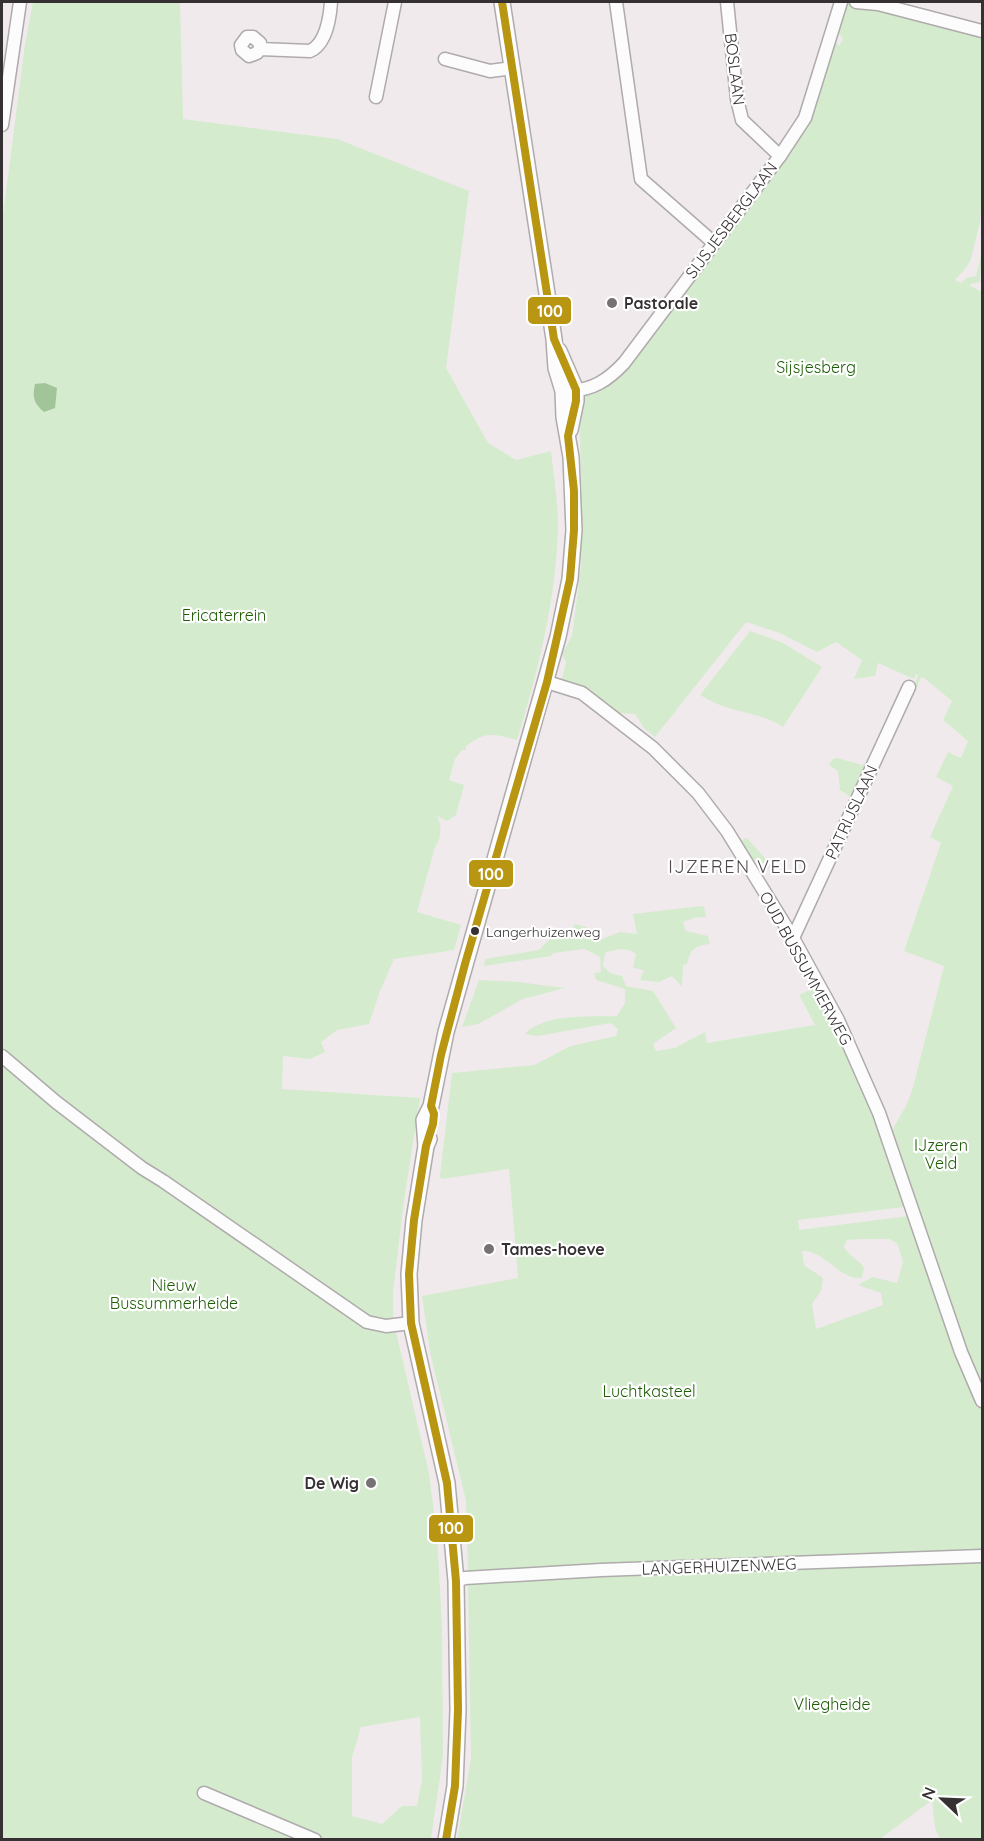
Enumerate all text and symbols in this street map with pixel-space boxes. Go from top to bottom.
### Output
street label: BOSLAAN [721,32,749,106]
street label: SIJSJESBERGLAAN [681,158,781,282]
place label: Pastorale [624,293,698,313]
line badge: 100 [527,296,572,325]
marker: Pastorale [605,296,619,310]
text: 100 [537,301,563,321]
park label: Sijsjesberg [776,357,856,377]
park label: Ericaterrein [182,605,266,625]
street label: PATRIJSLAAN [820,762,882,862]
district label: IJZEREN VELD [668,855,808,878]
line badge: 100 [468,859,514,888]
text: 100 [478,864,504,884]
street label: OUD BUSSUMMERWEG [755,888,857,1048]
place label: Langerhuizenweg [486,923,600,941]
marker: Langerhuizenweg [469,925,481,937]
park label: IJzeren Veld [914,1135,968,1173]
place label: Tames-hoeve [501,1239,605,1259]
marker: Tames-hoeve [482,1242,496,1256]
park label: Nieuw Bussummerheide [110,1275,238,1313]
park label: Luchtkasteel [602,1381,696,1401]
place label: De Wig [304,1473,359,1493]
marker: De Wig [364,1476,378,1490]
line badge: 100 [428,1514,474,1543]
text: 100 [438,1518,464,1538]
street label: LANGERHUIZENWEG [641,1553,797,1579]
park label: Vliegheide [794,1694,870,1714]
north arrow [912,1769,972,1829]
text: N [917,1784,940,1802]

